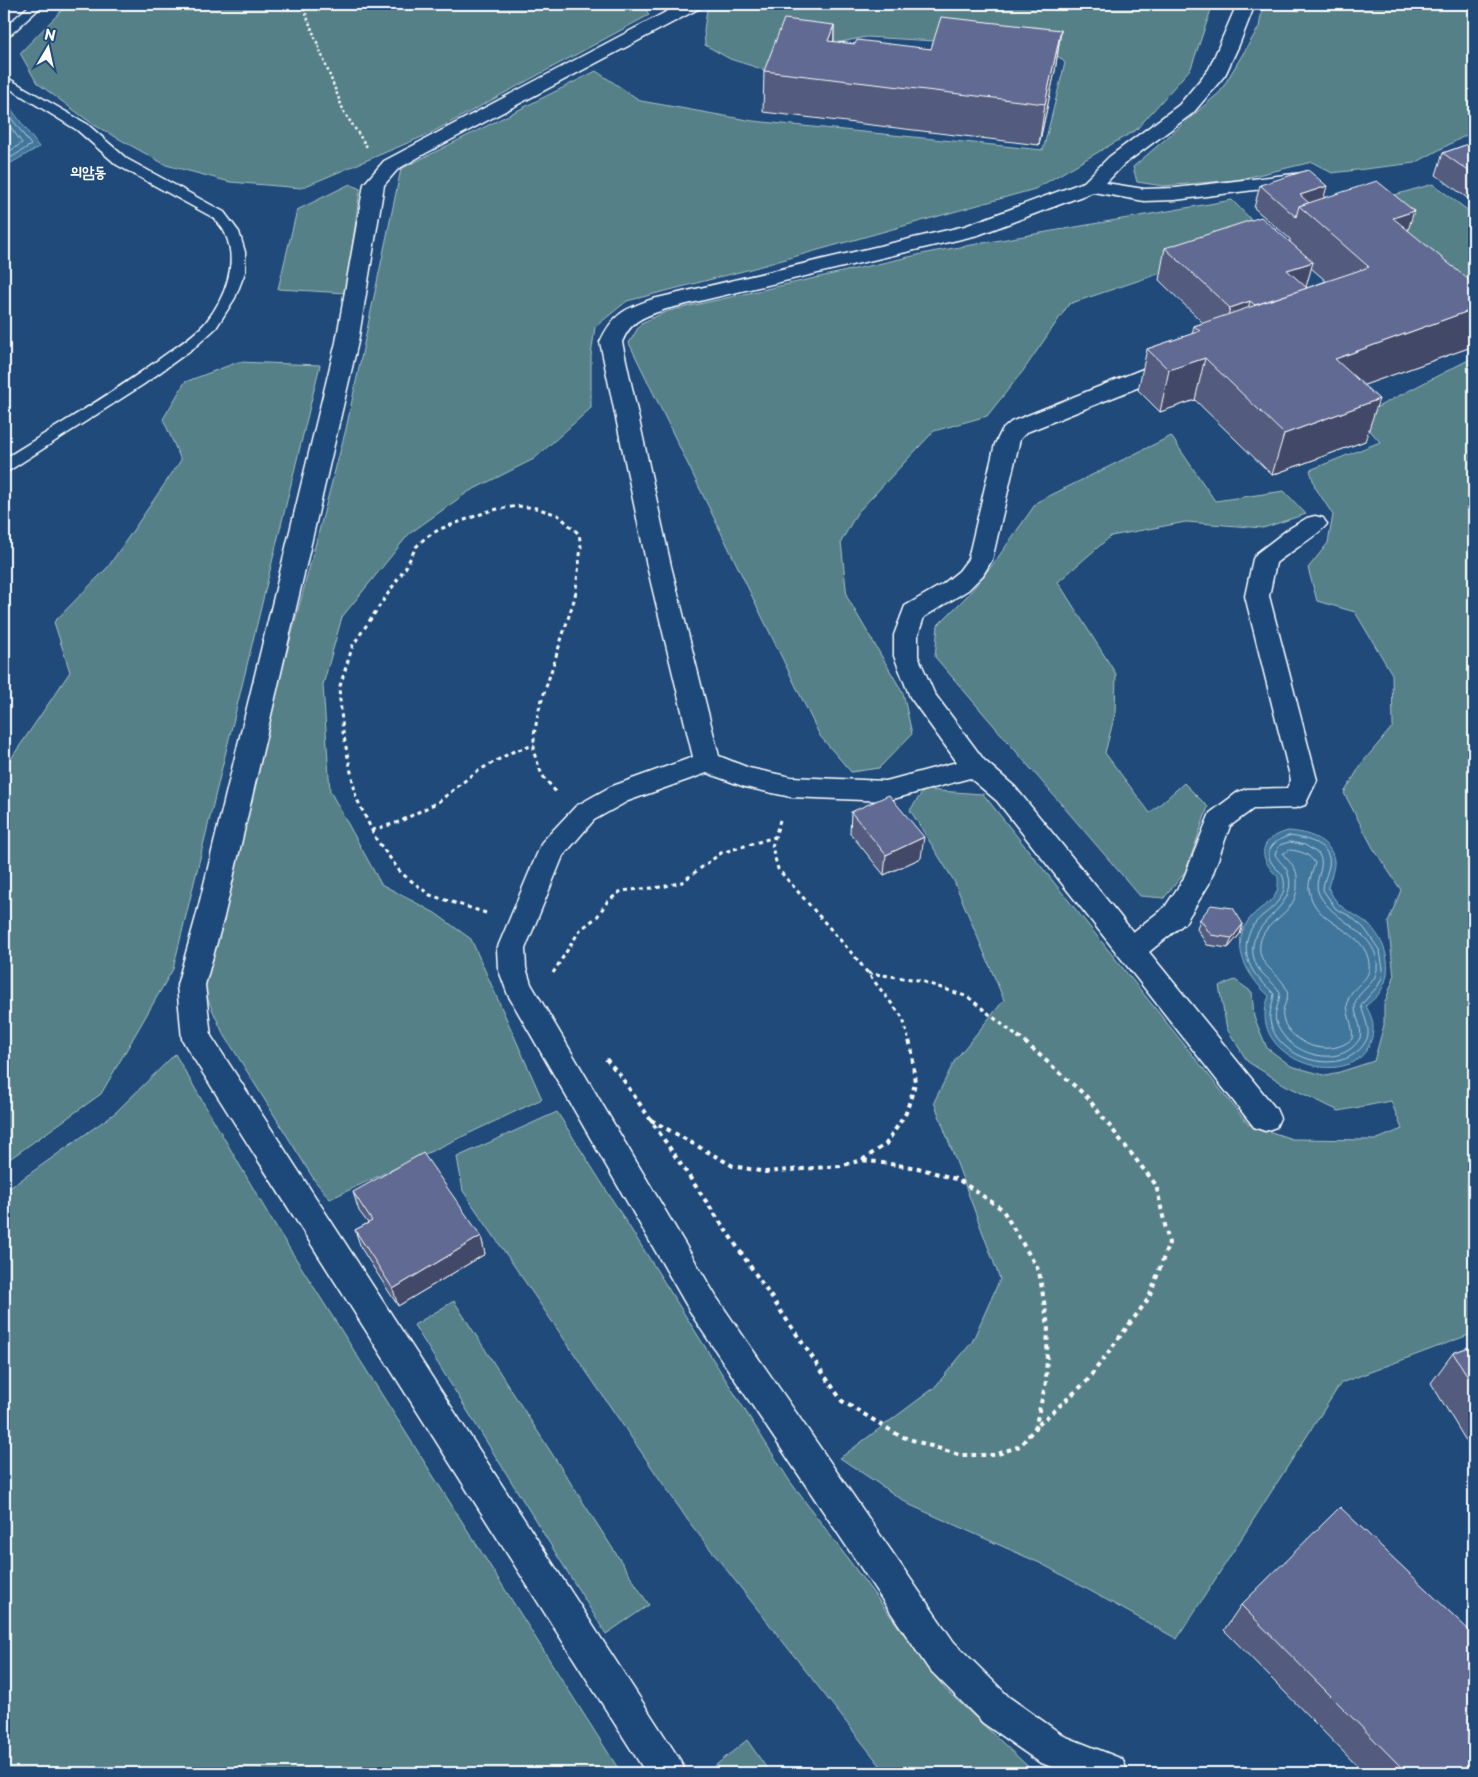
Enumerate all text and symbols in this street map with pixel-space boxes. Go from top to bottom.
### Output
north arrow [22,22,72,72]
text: N [43,23,57,46]
district label: 의암동 [70,159,106,182]

